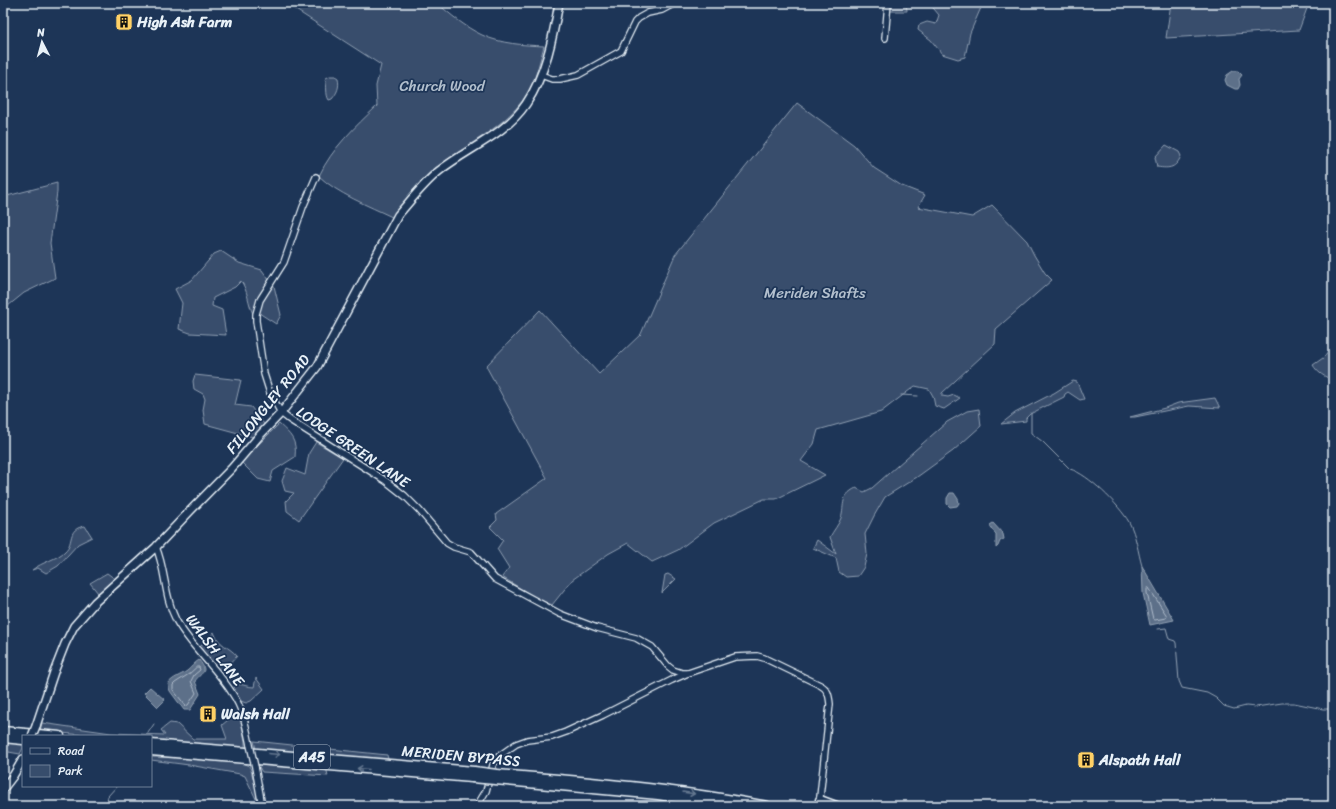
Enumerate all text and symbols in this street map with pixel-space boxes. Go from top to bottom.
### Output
place label: High Ash Farm [136,9,233,35]
building icon: High Ash Farm [114,12,134,32]
north arrow [22,22,62,62]
text: N [35,23,46,43]
park label: Church Wood [399,73,486,99]
park label: Meriden Shafts [764,280,866,306]
street label: FILLONGLEY ROAD [219,348,317,460]
street label: LODGE GREEN LANE [291,399,416,496]
street label: WALSH LANE [179,608,252,693]
place label: Walsh Hall [221,701,290,727]
building icon: Walsh Hall [198,704,218,724]
legend [22,735,152,787]
street label: MERIDEN BYPASS [401,738,521,774]
text: Road [58,740,85,762]
road number: A45 [294,745,330,769]
place label: Alspath Hall [1098,747,1181,773]
one-way arrow [267,750,280,758]
building icon: Alspath Hall [1076,750,1096,770]
text: Park [58,760,83,782]
one-way arrow [357,765,370,772]
one-way arrow [682,789,695,797]

